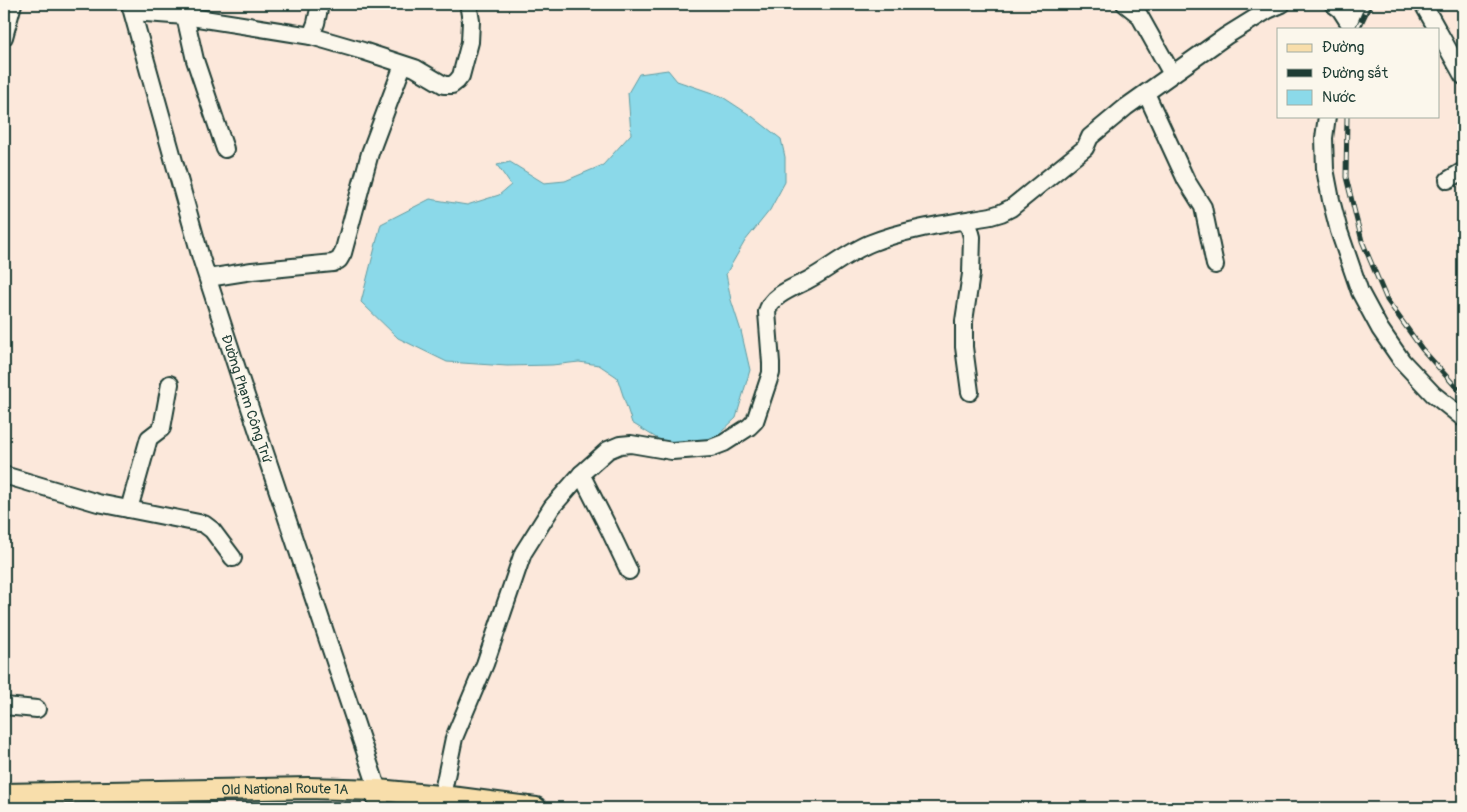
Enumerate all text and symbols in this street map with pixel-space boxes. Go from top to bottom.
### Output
legend [1277,28,1440,118]
text: Đường [1322,38,1364,57]
text: Đường sắt [1322,64,1389,83]
text: Nước [1322,88,1356,107]
street label: Đường Phạm Công Trứ [217,332,276,466]
street label: Old National Route 1A [221,780,349,799]

